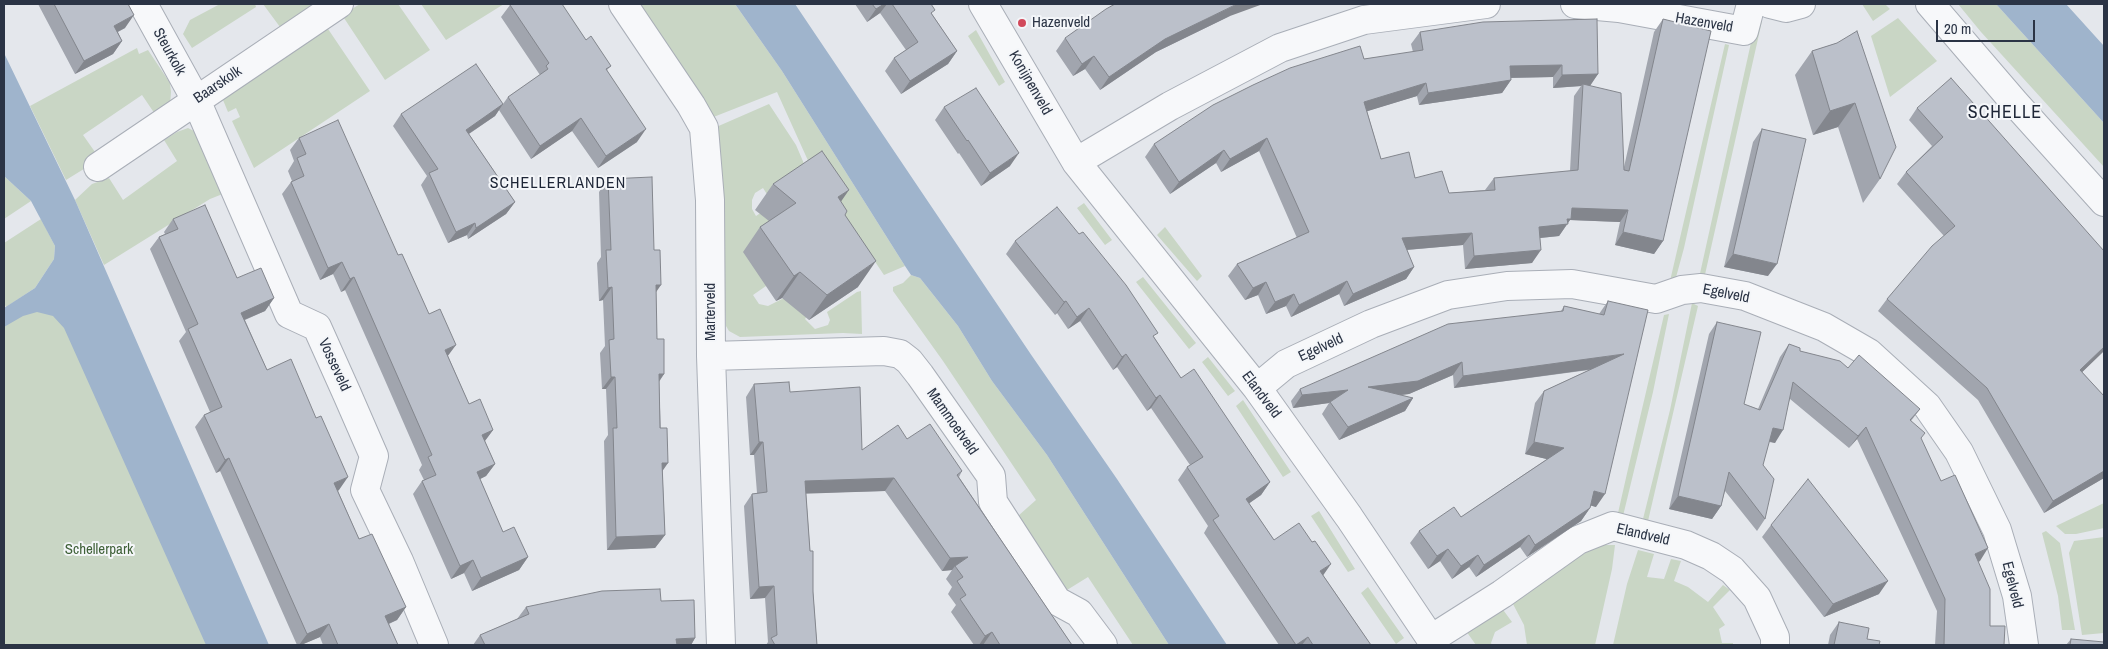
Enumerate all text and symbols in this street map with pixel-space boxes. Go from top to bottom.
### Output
street label: Hazenveld [1674,9,1734,37]
scale bar [1938,10,2037,42]
place label: Hazenveld [1032,14,1090,32]
marker: Hazenveld [1016,17,1028,29]
text: 20 m [1944,18,1971,39]
street label: Steurkolk [149,25,189,79]
street label: Konijnenveld [1004,48,1056,118]
street label: Baarskolk [191,62,245,108]
district label: SCHELLE [1967,102,2043,124]
district label: SCHELLERLANDEN [488,174,628,194]
street label: Egelveld [1701,281,1751,307]
street label: Marterveld [702,283,720,341]
street label: Egelveld [1296,330,1346,366]
street label: Vosseveld [314,336,354,394]
street label: Elandveld [1238,368,1284,422]
street label: Mammoetveld [922,385,982,459]
street label: Elandveld [1615,520,1671,550]
park label: Schellerpark [65,541,133,559]
street label: Egelveld [1998,560,2026,610]

